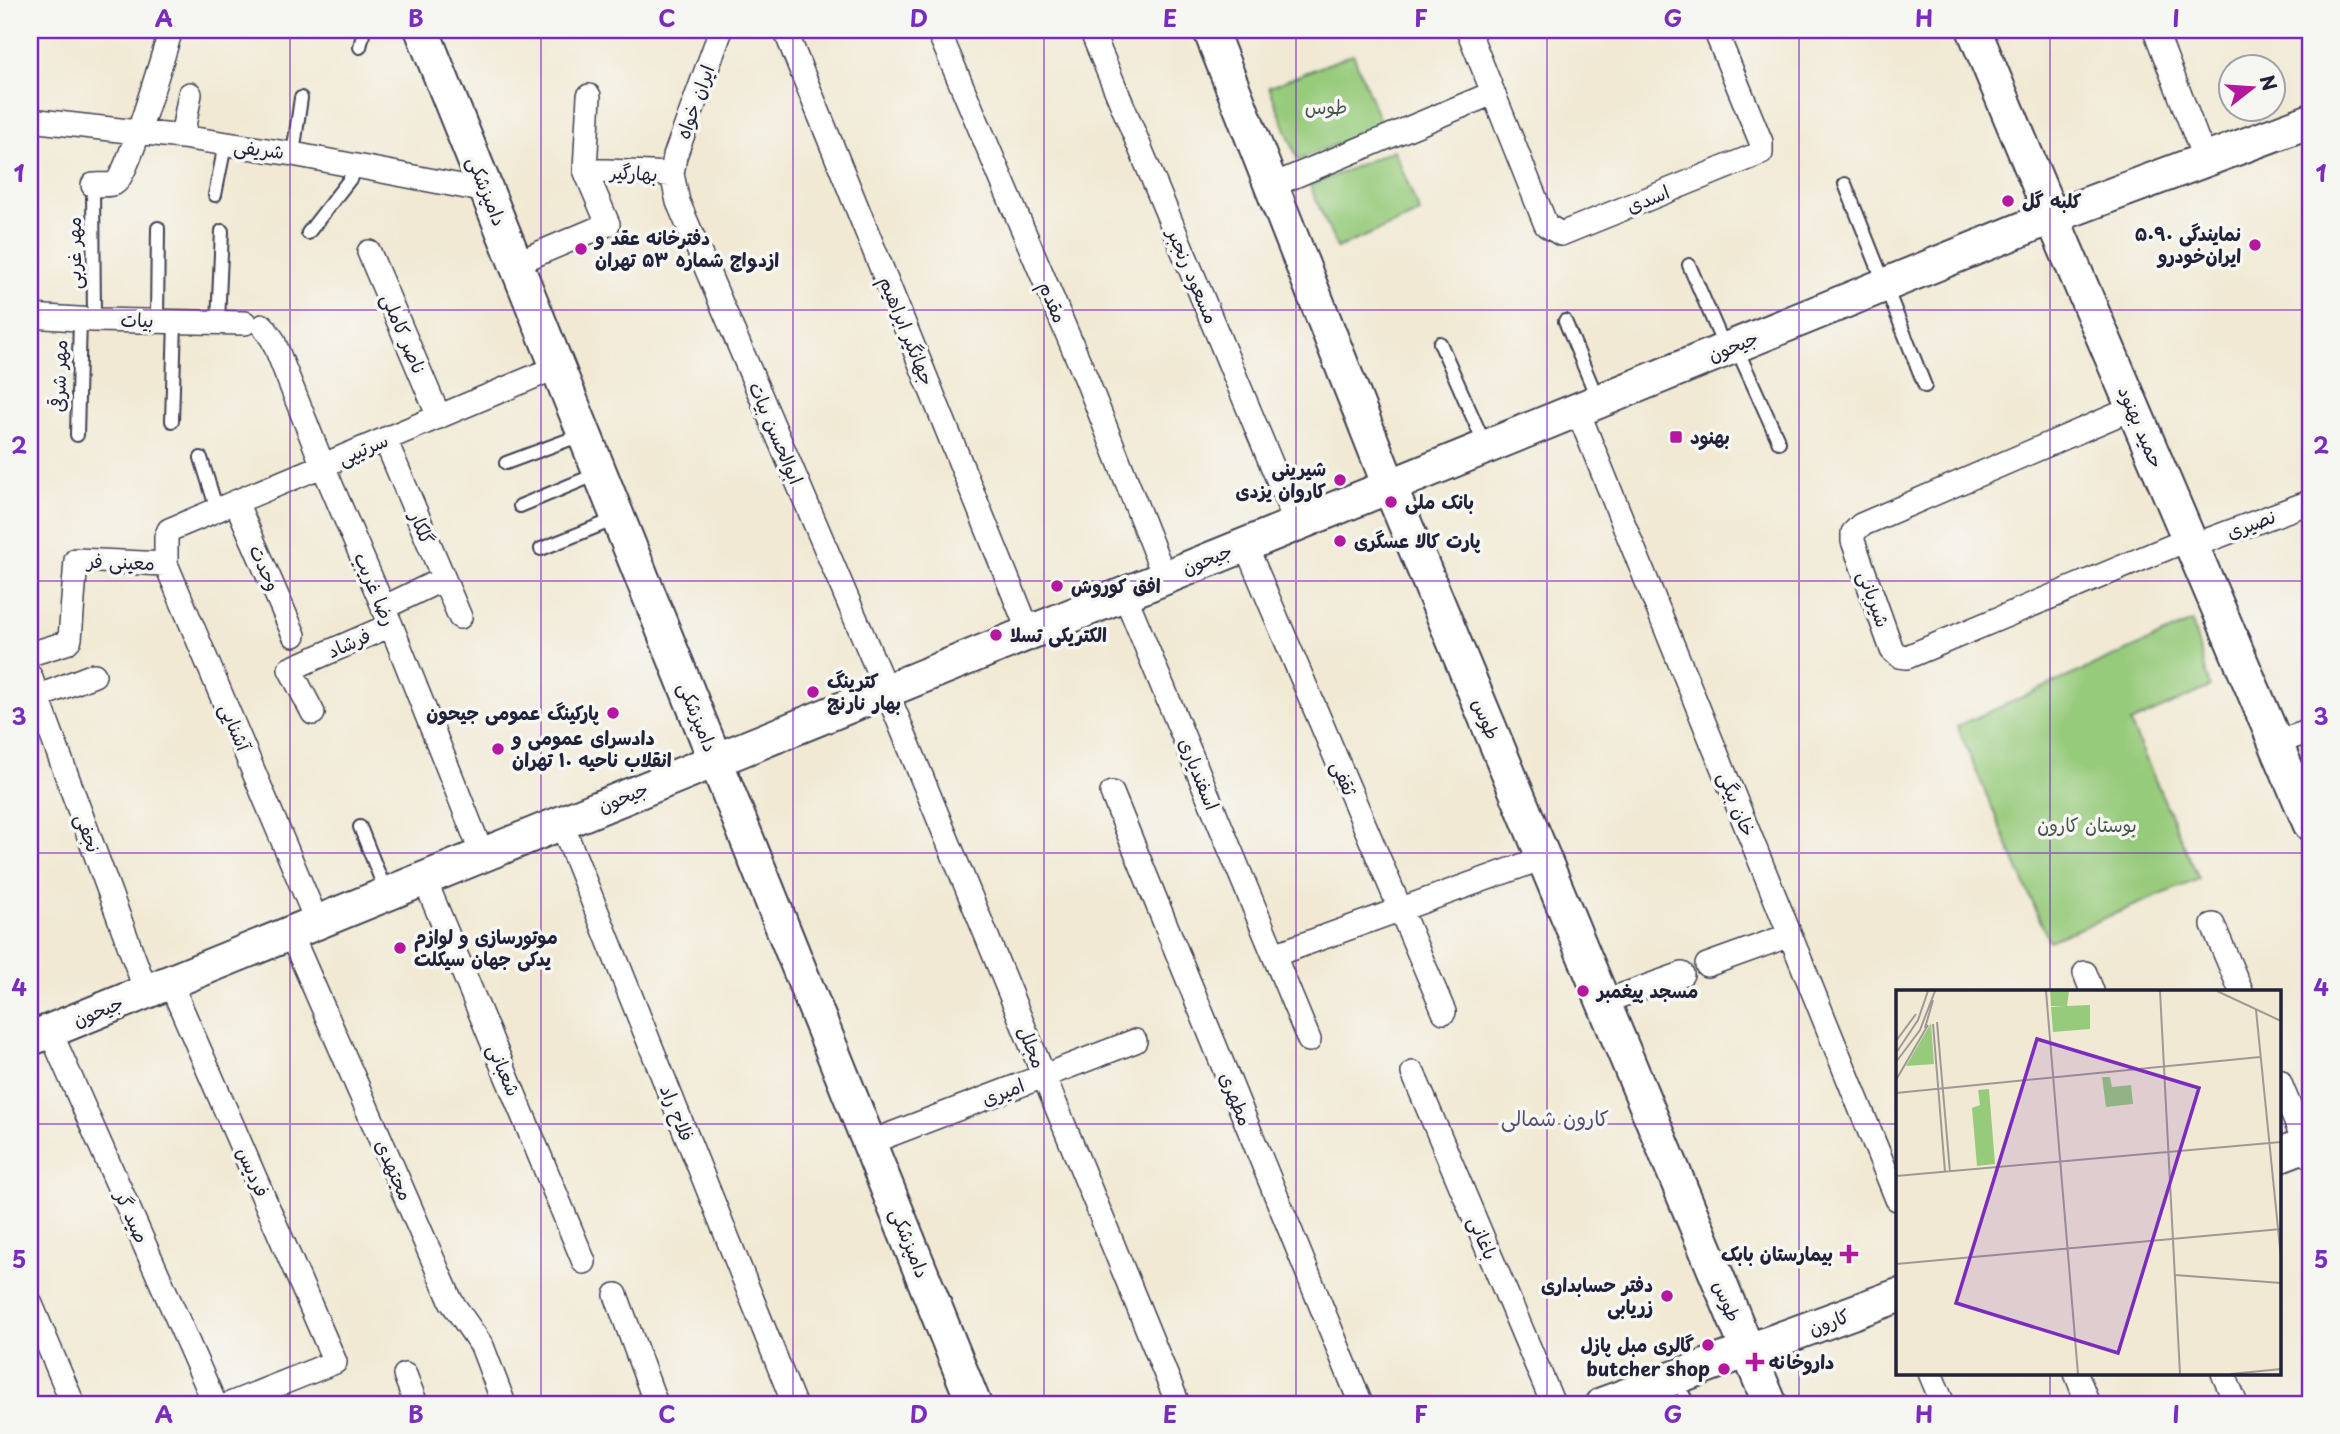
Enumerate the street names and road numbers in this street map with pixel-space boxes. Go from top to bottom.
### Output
street label: ایران خواه [668,61,720,143]
street label: شریفی [232,131,286,165]
street label: دامپزشکی [461,151,515,230]
street label: بهارگیر [608,157,658,187]
street label: اسدی [1622,177,1673,219]
street label: مهر غربی [59,217,87,289]
street label: مسعود رنجبر [1160,222,1227,328]
street label: جهانگیر ابراهیم [871,272,943,390]
street label: مقدم [1031,276,1075,328]
street label: ناصر کاملی [375,289,435,378]
street label: بیات [120,305,154,333]
street label: جیحون [1703,322,1762,368]
street label: مهر شرقی [43,339,73,413]
street label: ابوالحسن بیات [743,377,811,488]
street label: حمید بهنود [2112,381,2172,472]
street label: سرتیپی [333,425,392,471]
street label: نصیری [2222,501,2279,545]
street label: گلکار [403,505,442,548]
street label: جیحون [1177,535,1236,581]
street label: وحدت [243,540,288,595]
street label: معینی فر [85,546,155,576]
street label: رضا غریب [348,547,404,630]
street label: شیربانی [1852,567,1898,631]
street label: فرشاد [322,620,375,664]
street label: دامپزشکی [672,677,726,756]
street label: طوس [1466,694,1508,744]
street label: آشنایی [213,699,259,756]
street label: اسفندیاری [1173,733,1227,814]
street label: ثقفی [1325,756,1365,800]
street label: خان بیگی [1712,767,1764,840]
street label: جیحون [593,773,652,819]
street label: نجفی [69,809,109,856]
street label: جیحون [68,987,127,1033]
street label: مجلل [1012,1021,1054,1072]
street label: شعبانی [481,1039,528,1100]
street label: مطهری [1214,1068,1260,1130]
street label: امیری [977,1070,1028,1112]
street label: فلاح راد [654,1080,702,1145]
street label: مجتهدی [369,1135,421,1205]
street label: فردیس [230,1142,277,1201]
street label: صید گر [108,1184,157,1247]
street label: دامپزشکی [884,1203,938,1282]
street label: باغانی [1462,1211,1506,1264]
street label: طوس [1707,1276,1749,1326]
street label: کارون [1804,1301,1853,1341]

